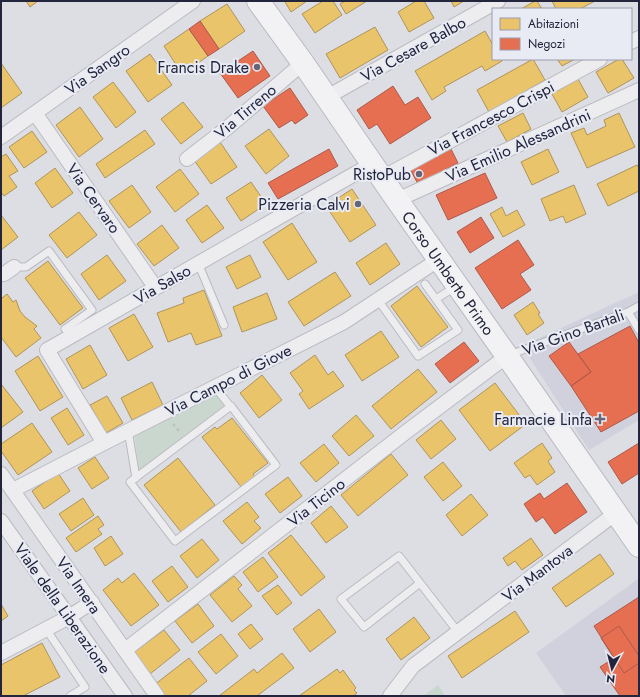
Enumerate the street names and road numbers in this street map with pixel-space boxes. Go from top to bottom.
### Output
street label: Via Cesare Balbo [356,11,470,88]
street label: Via Sangro [60,38,135,100]
street label: Via Francesco Crispi [424,75,559,162]
street label: Via Tirreno [209,78,282,144]
street label: Via Emilio Alessandrini [442,103,595,188]
street label: Via Cervaro [61,158,126,238]
street label: Corso Umberto Primo [396,206,500,340]
street label: Via Salso [129,259,195,310]
street label: Via Gino Bartali [519,303,627,362]
street label: Via Campo di Giove [161,339,295,422]
street label: Via Ticino [283,472,350,532]
street label: Viale della Liberazione [9,538,117,678]
street label: Via Mantova [497,539,578,608]
street label: Via Imera [51,552,107,619]

